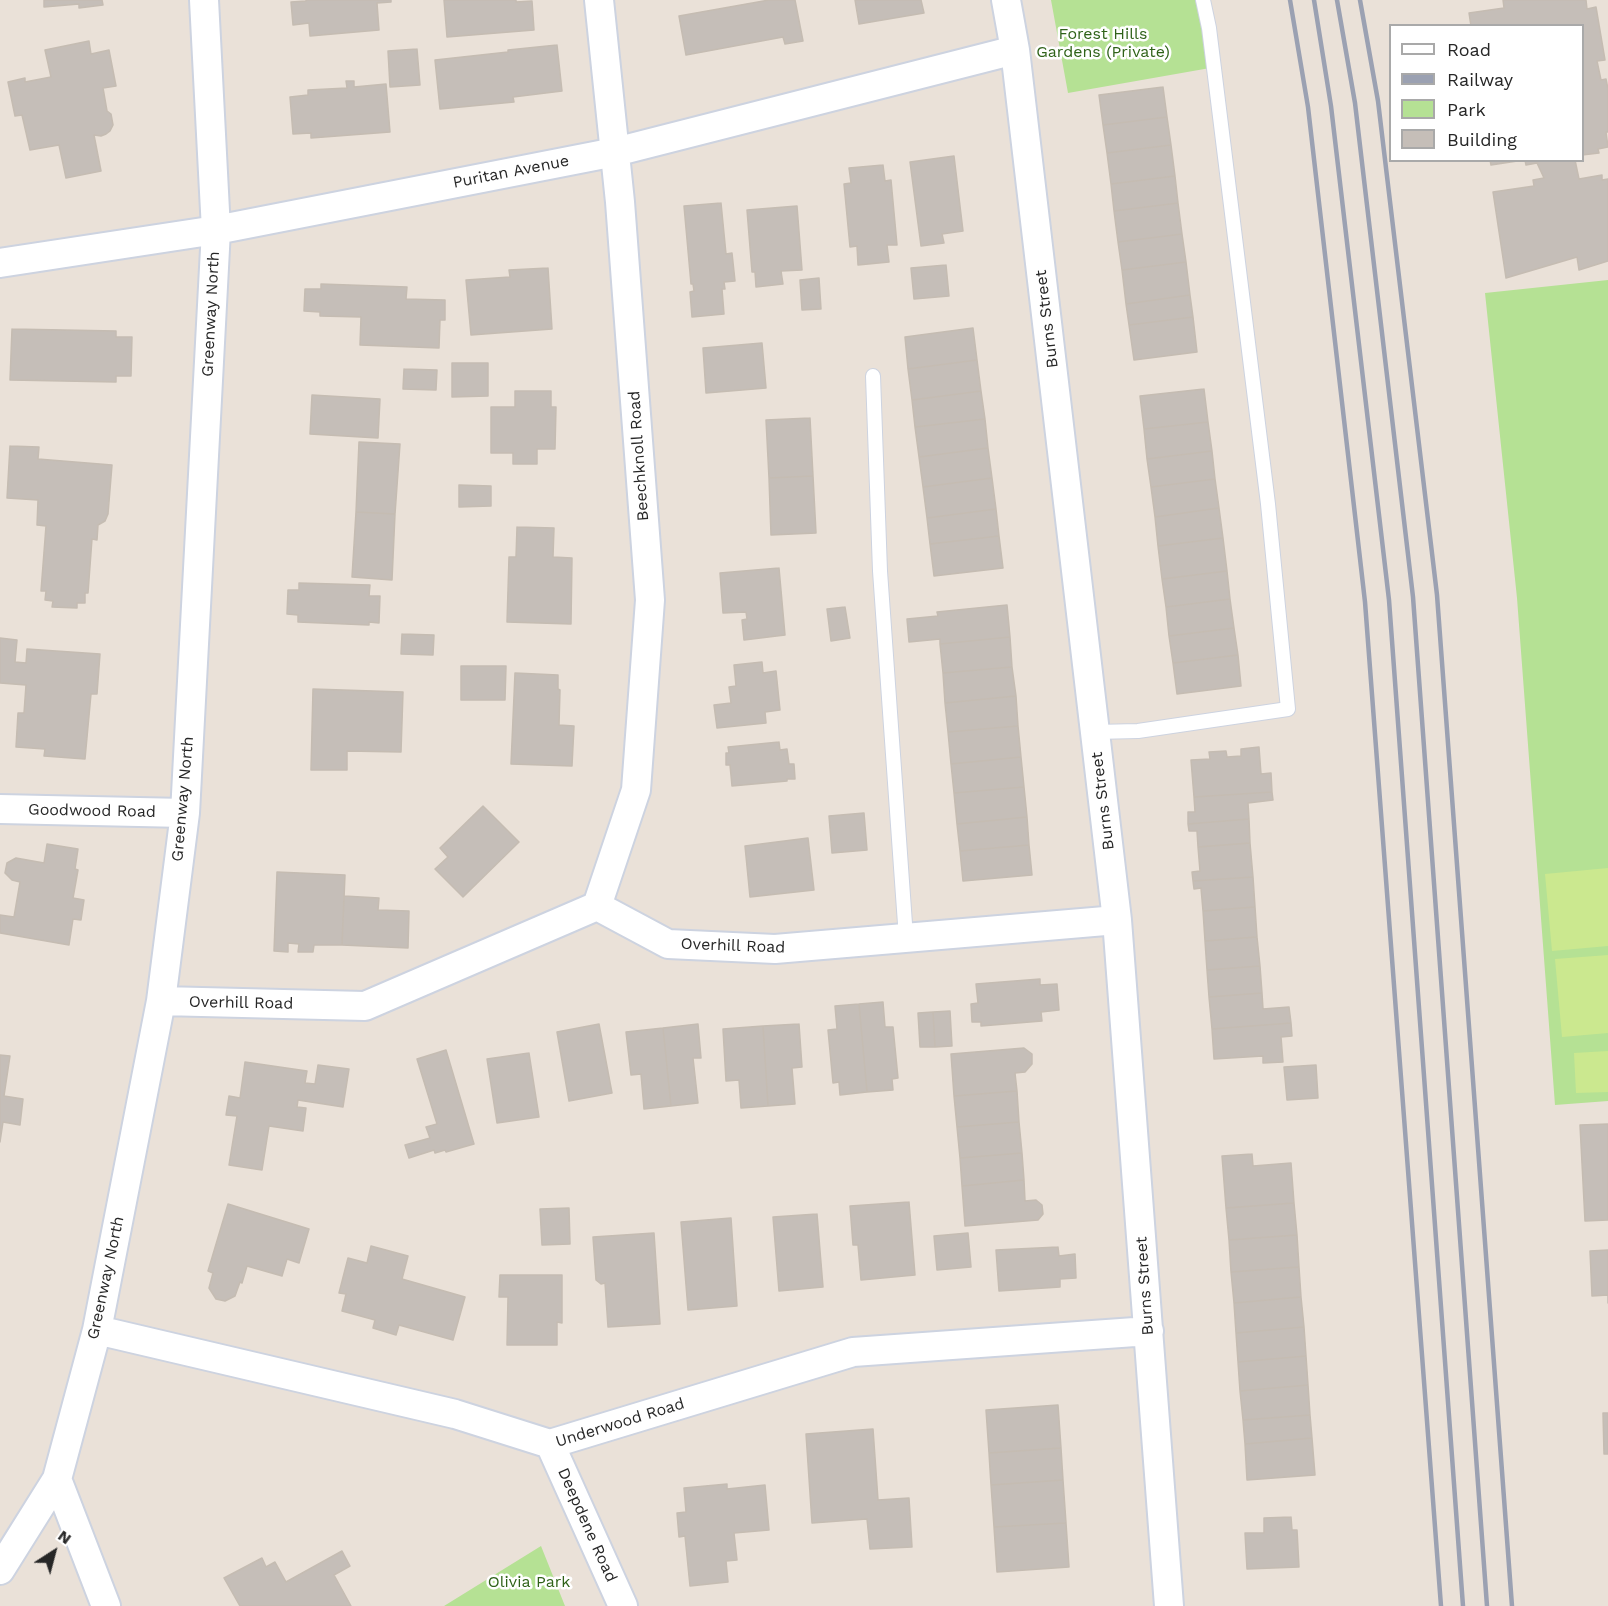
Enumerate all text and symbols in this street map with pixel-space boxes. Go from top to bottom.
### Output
park label: Forest Hills Gardens (Private) [1036,24,1170,62]
legend [1389,24,1584,162]
text: Road [1447,39,1491,60]
text: Railway [1447,69,1513,90]
text: Park [1447,99,1486,120]
text: Building [1447,129,1517,150]
street label: Puritan Avenue [451,151,571,193]
street label: Greenway North [198,251,224,377]
street label: Burns Street [1031,269,1063,369]
street label: Beechknoll Road [625,390,653,522]
street label: Greenway North [168,736,198,862]
street label: Burns Street [1087,751,1119,851]
street label: Goodwood Road [28,800,156,822]
street label: Overhill Road [680,935,786,957]
street label: Overhill Road [189,992,293,1014]
street label: Greenway North [84,1215,128,1341]
street label: Burns Street [1132,1236,1158,1336]
street label: Underwood Road [553,1394,687,1452]
street label: Deepdene Road [553,1465,621,1585]
north arrow [24,1522,84,1582]
text: N [54,1526,75,1548]
park label: Olivia Park [488,1572,570,1592]

